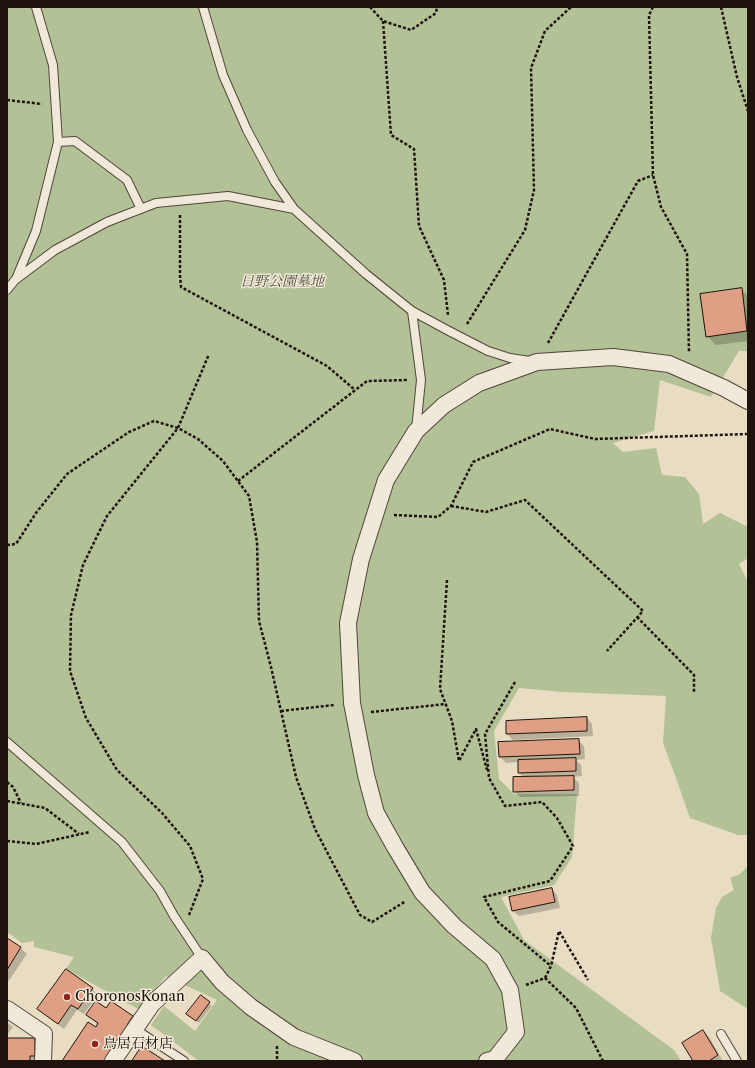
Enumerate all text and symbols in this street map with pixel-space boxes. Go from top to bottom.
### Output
park label: 日野公園墓地 [240,274,324,290]
place label: ChoronosKonan [75,989,185,1005]
marker: ChoronosKonan [62,992,72,1002]
place label: 鳥居石材店 [103,1036,173,1052]
marker: 鳥居石材店 [90,1039,100,1049]

